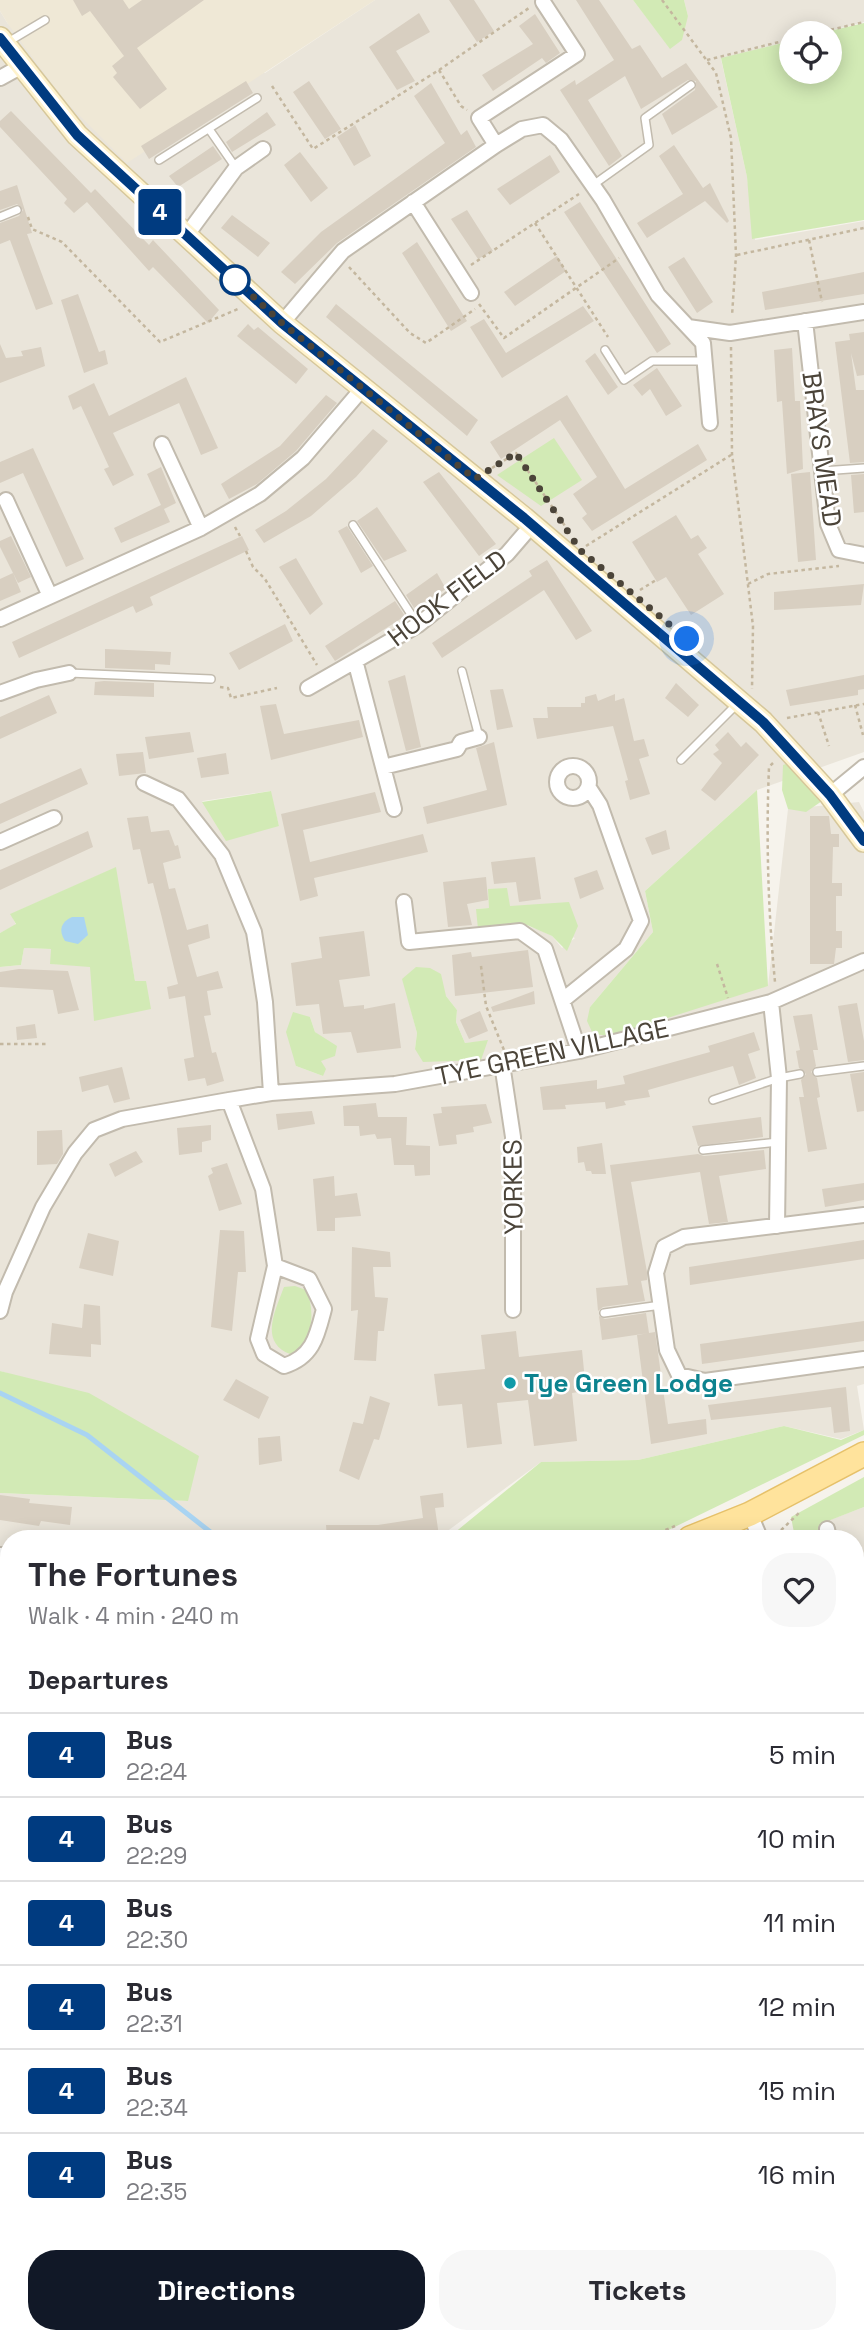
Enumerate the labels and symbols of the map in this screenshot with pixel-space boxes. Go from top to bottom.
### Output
line badge: 4 [137,189,183,235]
unlabelled marker [220,265,250,295]
street label: BRAYS MEAD [794,369,850,529]
street label: HOOK FIELD [381,542,513,654]
your location [669,621,704,656]
street label: TYE GREEN VILLAGE [432,1011,672,1093]
street label: YORKES [495,1139,531,1235]
place label: Tye Green Lodge [524,1366,733,1400]
marker: Tye Green Lodge [502,1375,518,1391]

